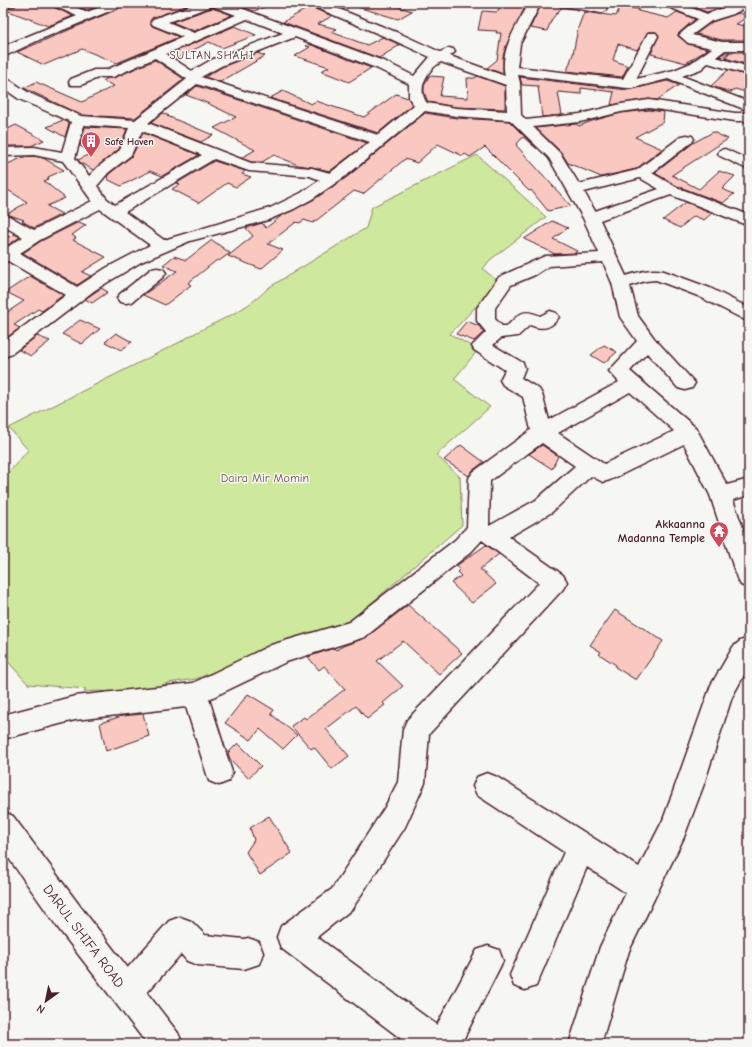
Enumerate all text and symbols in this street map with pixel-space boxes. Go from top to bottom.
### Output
district label: SULTAN SHAHI [170,49,254,62]
building icon: Safe Haven [80,130,102,158]
place label: Safe Haven [105,136,154,148]
park label: Daira Mir Momin [221,471,309,485]
place label: Akkaanna Madanna Temple [618,517,705,545]
temple icon: Akkaanna Madanna Temple [708,520,730,548]
street label: DARUL SHIFA ROAD [39,881,128,991]
north arrow [26,981,66,1021]
text: N [34,1002,47,1016]

